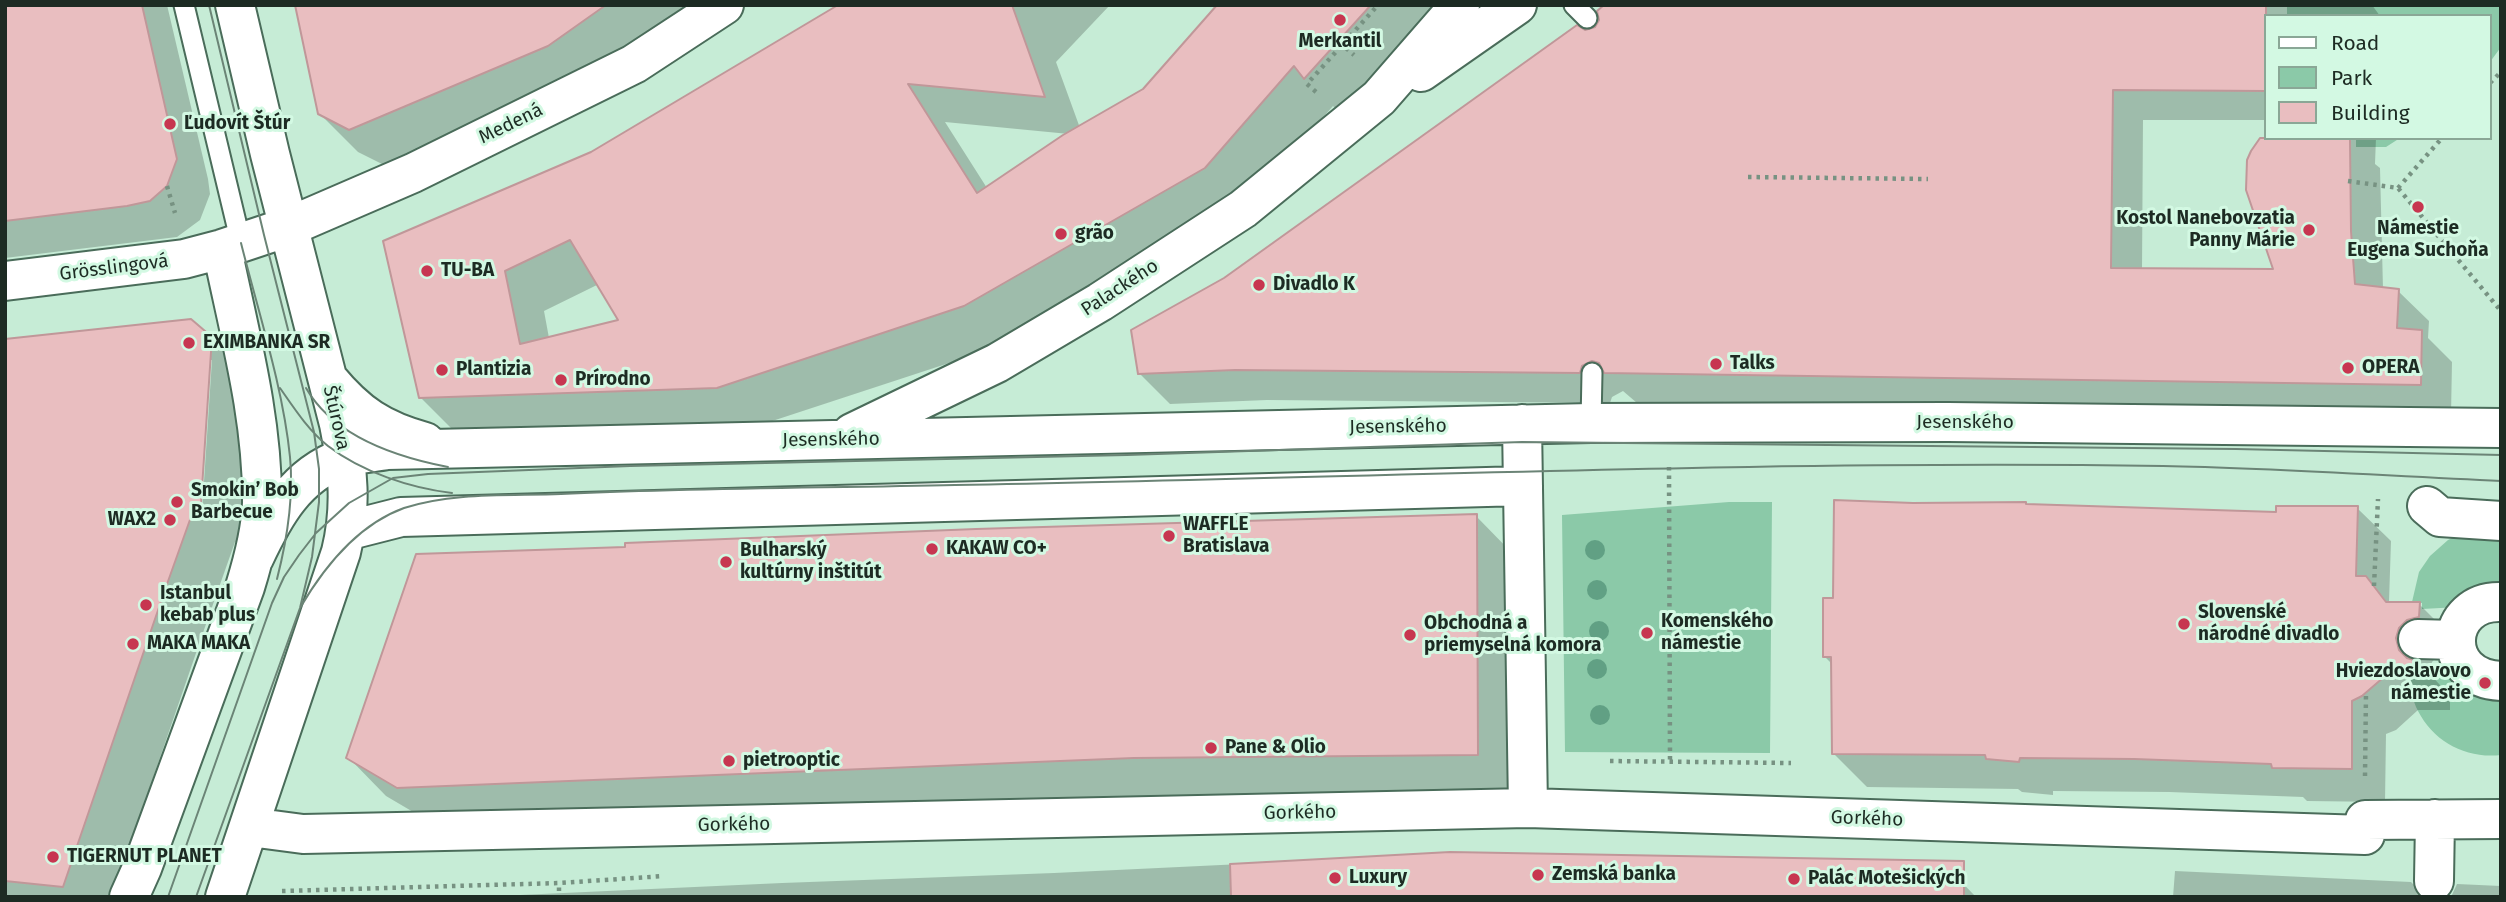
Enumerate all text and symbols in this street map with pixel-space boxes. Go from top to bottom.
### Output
marker: Merkantil [1332,12,1348,28]
legend [2264,14,2492,140]
text: Road [2331,30,2379,56]
place label: Merkantil [1299,31,1381,53]
text: Park [2331,65,2372,91]
street label: Medená [475,99,547,149]
text: Building [2331,100,2410,126]
place label: Ľudovít Štúr [184,113,290,135]
marker: Ľudovít Štúr [162,116,178,132]
marker: Námestie Eugena Suchoňa [2410,199,2426,215]
place label: Kostol Nanebovzatia Panny Márie [2116,208,2295,252]
place label: Námestie Eugena Suchoňa [2347,218,2489,262]
marker: Kostol Nanebovzatia Panny Márie [2301,222,2317,238]
place label: grão [1075,223,1114,245]
marker: grão [1053,226,1069,242]
street label: Grösslingová [58,250,170,286]
street label: Palackého [1077,255,1163,321]
place label: TU-BA [441,260,494,282]
marker: TU-BA [419,263,435,279]
place label: Divadlo K [1273,274,1355,296]
marker: Divadlo K [1251,277,1267,293]
place label: EXIMBANKA SR [203,332,330,354]
marker: EXIMBANKA SR [181,335,197,351]
place label: Talks [1730,353,1775,375]
marker: Talks [1708,356,1724,372]
place label: OPERA [2362,357,2419,379]
place label: Plantizia [456,359,531,381]
marker: OPERA [2340,360,2356,376]
marker: Plantizia [434,362,450,378]
place label: Prírodno [575,369,651,391]
marker: Prírodno [553,372,569,388]
street label: Štúrova [318,384,354,452]
street label: Jesenského [1916,412,2014,434]
street label: Jesenského [1349,415,1447,439]
street label: Jesenského [782,428,880,452]
place label: Smokin’ Bob Barbecue [191,480,299,524]
marker: Smokin’ Bob Barbecue [169,494,185,510]
place label: WAX2 [108,509,156,531]
marker: WAX2 [162,512,178,528]
place label: WAFFLE Bratislava [1183,514,1269,558]
marker: WAFFLE Bratislava [1161,528,1177,544]
place label: KAKAW CO+ [946,538,1047,560]
place label: Bulharský kultúrny inštitút [740,540,882,584]
marker: KAKAW CO+ [924,541,940,557]
marker: Bulharský kultúrny inštitút [718,554,734,570]
place label: Istanbul kebab plus [160,583,255,627]
marker: Istanbul kebab plus [138,597,154,613]
place label: Slovenské národné divadlo [2198,602,2339,646]
place label: Komenského námestie [1661,611,1773,655]
place label: Obchodná a priemyselná komora [1424,613,1601,657]
marker: Slovenské národné divadlo [2176,616,2192,632]
marker: Komenského námestie [1639,625,1655,641]
marker: Obchodná a priemyselná komora [1402,627,1418,643]
place label: MAKA MAKA [147,633,250,655]
marker: MAKA MAKA [125,636,141,652]
place label: Hviezdoslavovo námestie [2336,661,2471,705]
marker: Hviezdoslavovo námestie [2477,675,2493,691]
place label: Pane & Olio [1225,737,1326,759]
marker: Pane & Olio [1203,740,1219,756]
place label: pietrooptic [743,750,840,772]
marker: pietrooptic [721,753,737,769]
street label: Gorkého [1264,801,1336,825]
street label: Gorkého [1830,806,1904,832]
street label: Gorkého [698,813,770,837]
place label: TIGERNUT PLANET [67,846,222,868]
marker: TIGERNUT PLANET [45,849,61,865]
place label: Zemská banka [1552,864,1676,886]
place label: Luxury [1349,867,1407,889]
marker: Zemská banka [1530,867,1546,883]
place label: Palác Motešických [1808,868,1966,890]
marker: Luxury [1327,870,1343,886]
marker: Palác Motešických [1786,871,1802,887]

